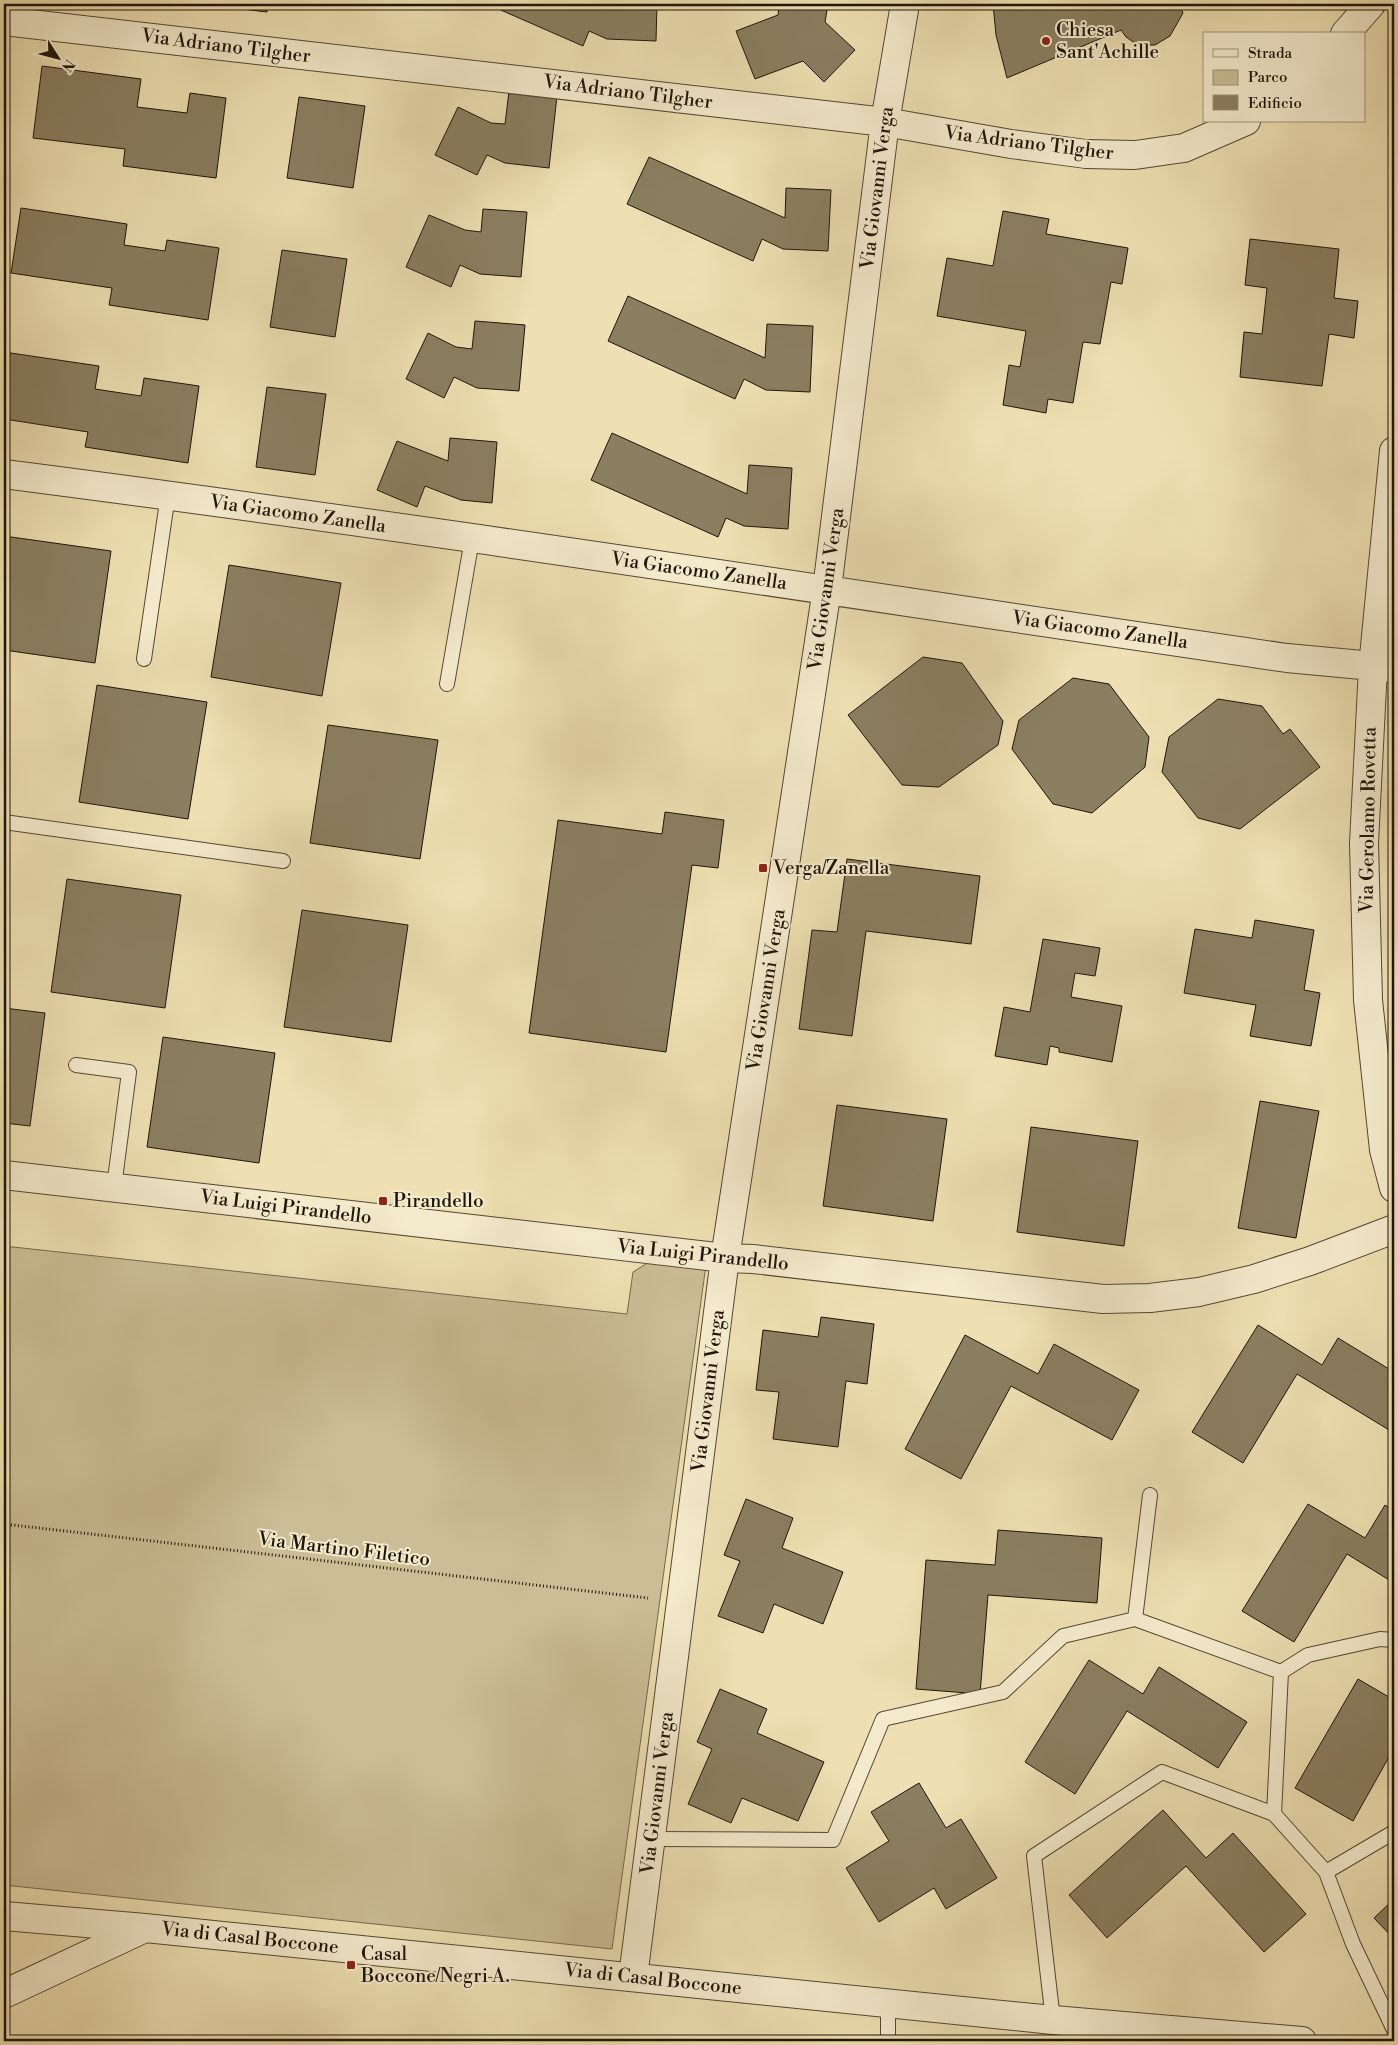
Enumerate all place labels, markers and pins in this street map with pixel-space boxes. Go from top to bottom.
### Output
place label: Chiesa Sant'Achille [1056,18,1159,64]
marker: Chiesa Sant'Achille [1040,35,1052,47]
place label: Verga/Zanella [772,856,890,880]
marker: Verga/Zanella [757,862,769,874]
place label: Pirandello [393,1189,484,1213]
marker: Pirandello [377,1195,389,1207]
place label: Casal Boccone/Negri A. [360,1942,510,1988]
marker: Casal Boccone/Negri A. [345,1959,357,1971]

